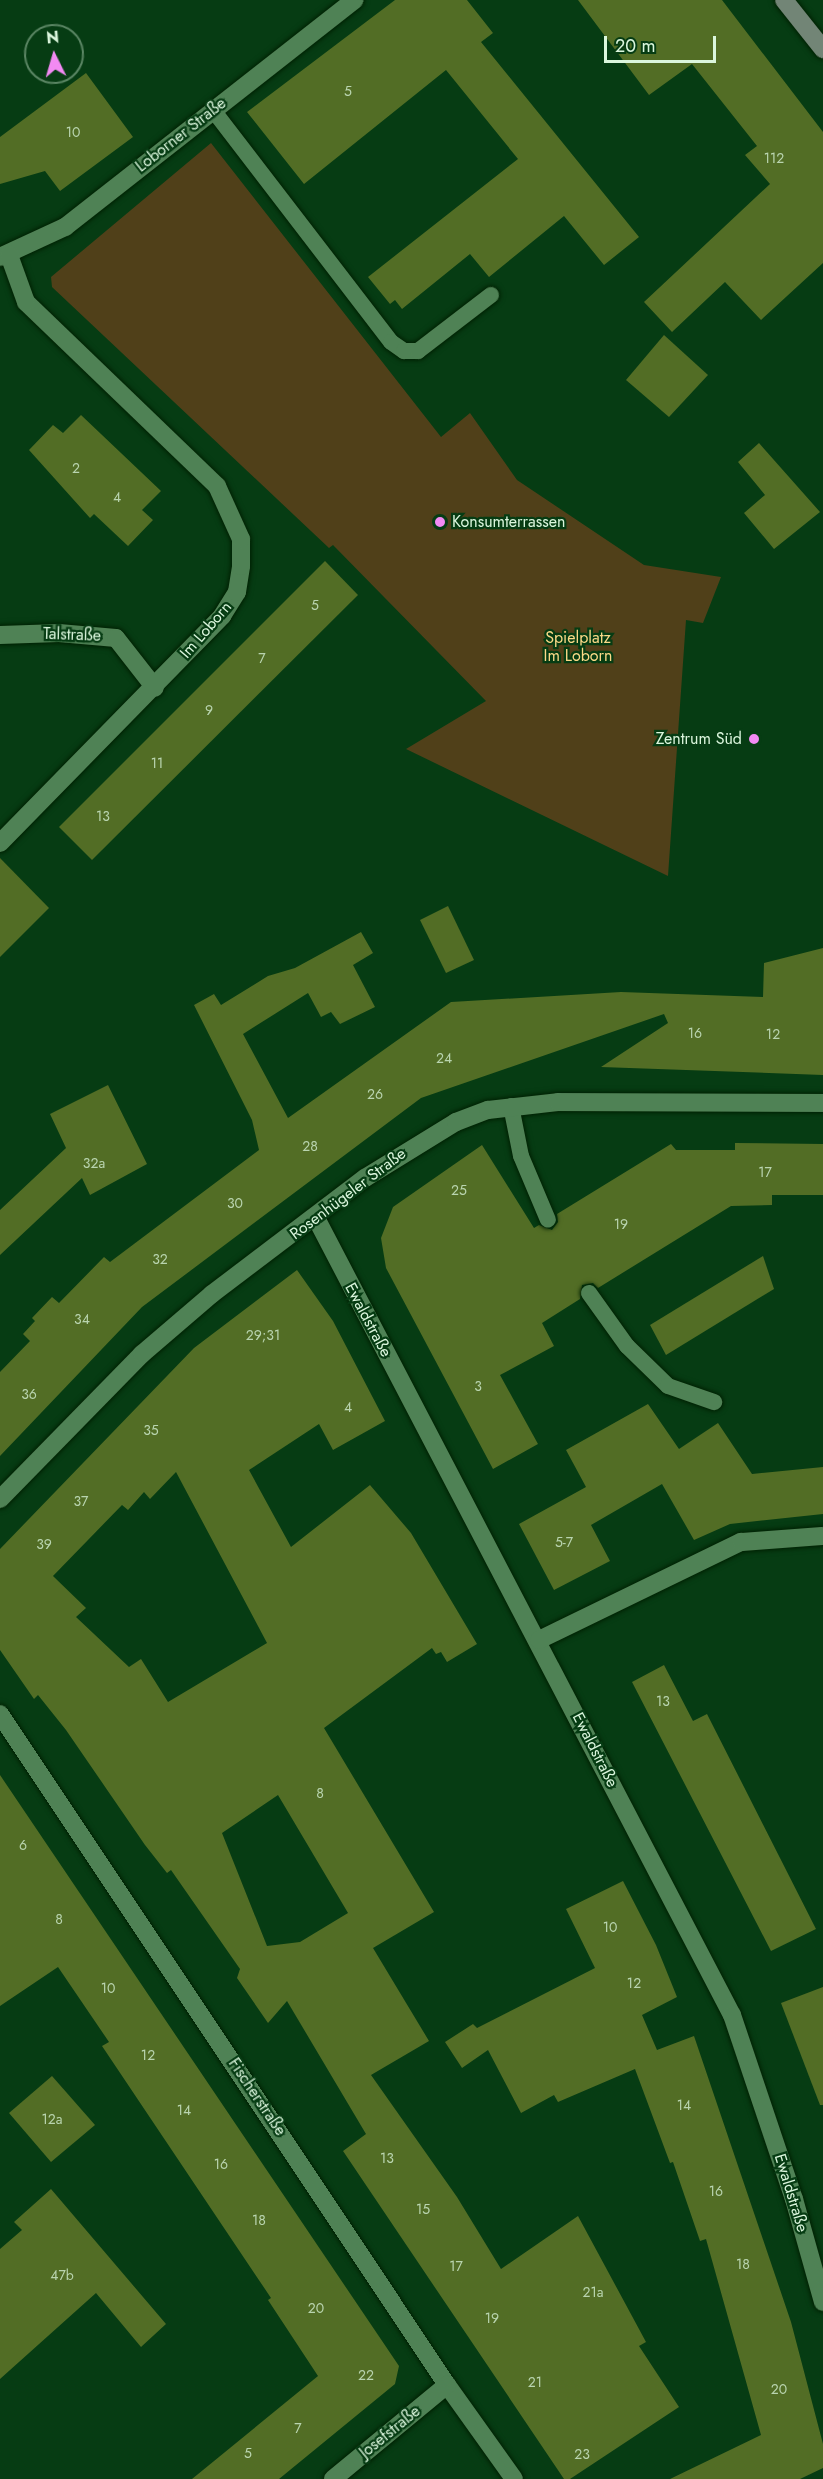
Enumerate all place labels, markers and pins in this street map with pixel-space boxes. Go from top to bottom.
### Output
place label: Konsumterrassen [452,512,565,532]
marker: Konsumterrassen [433,515,447,529]
place label: Zentrum Süd [656,729,742,749]
marker: Zentrum Süd [747,732,761,746]

